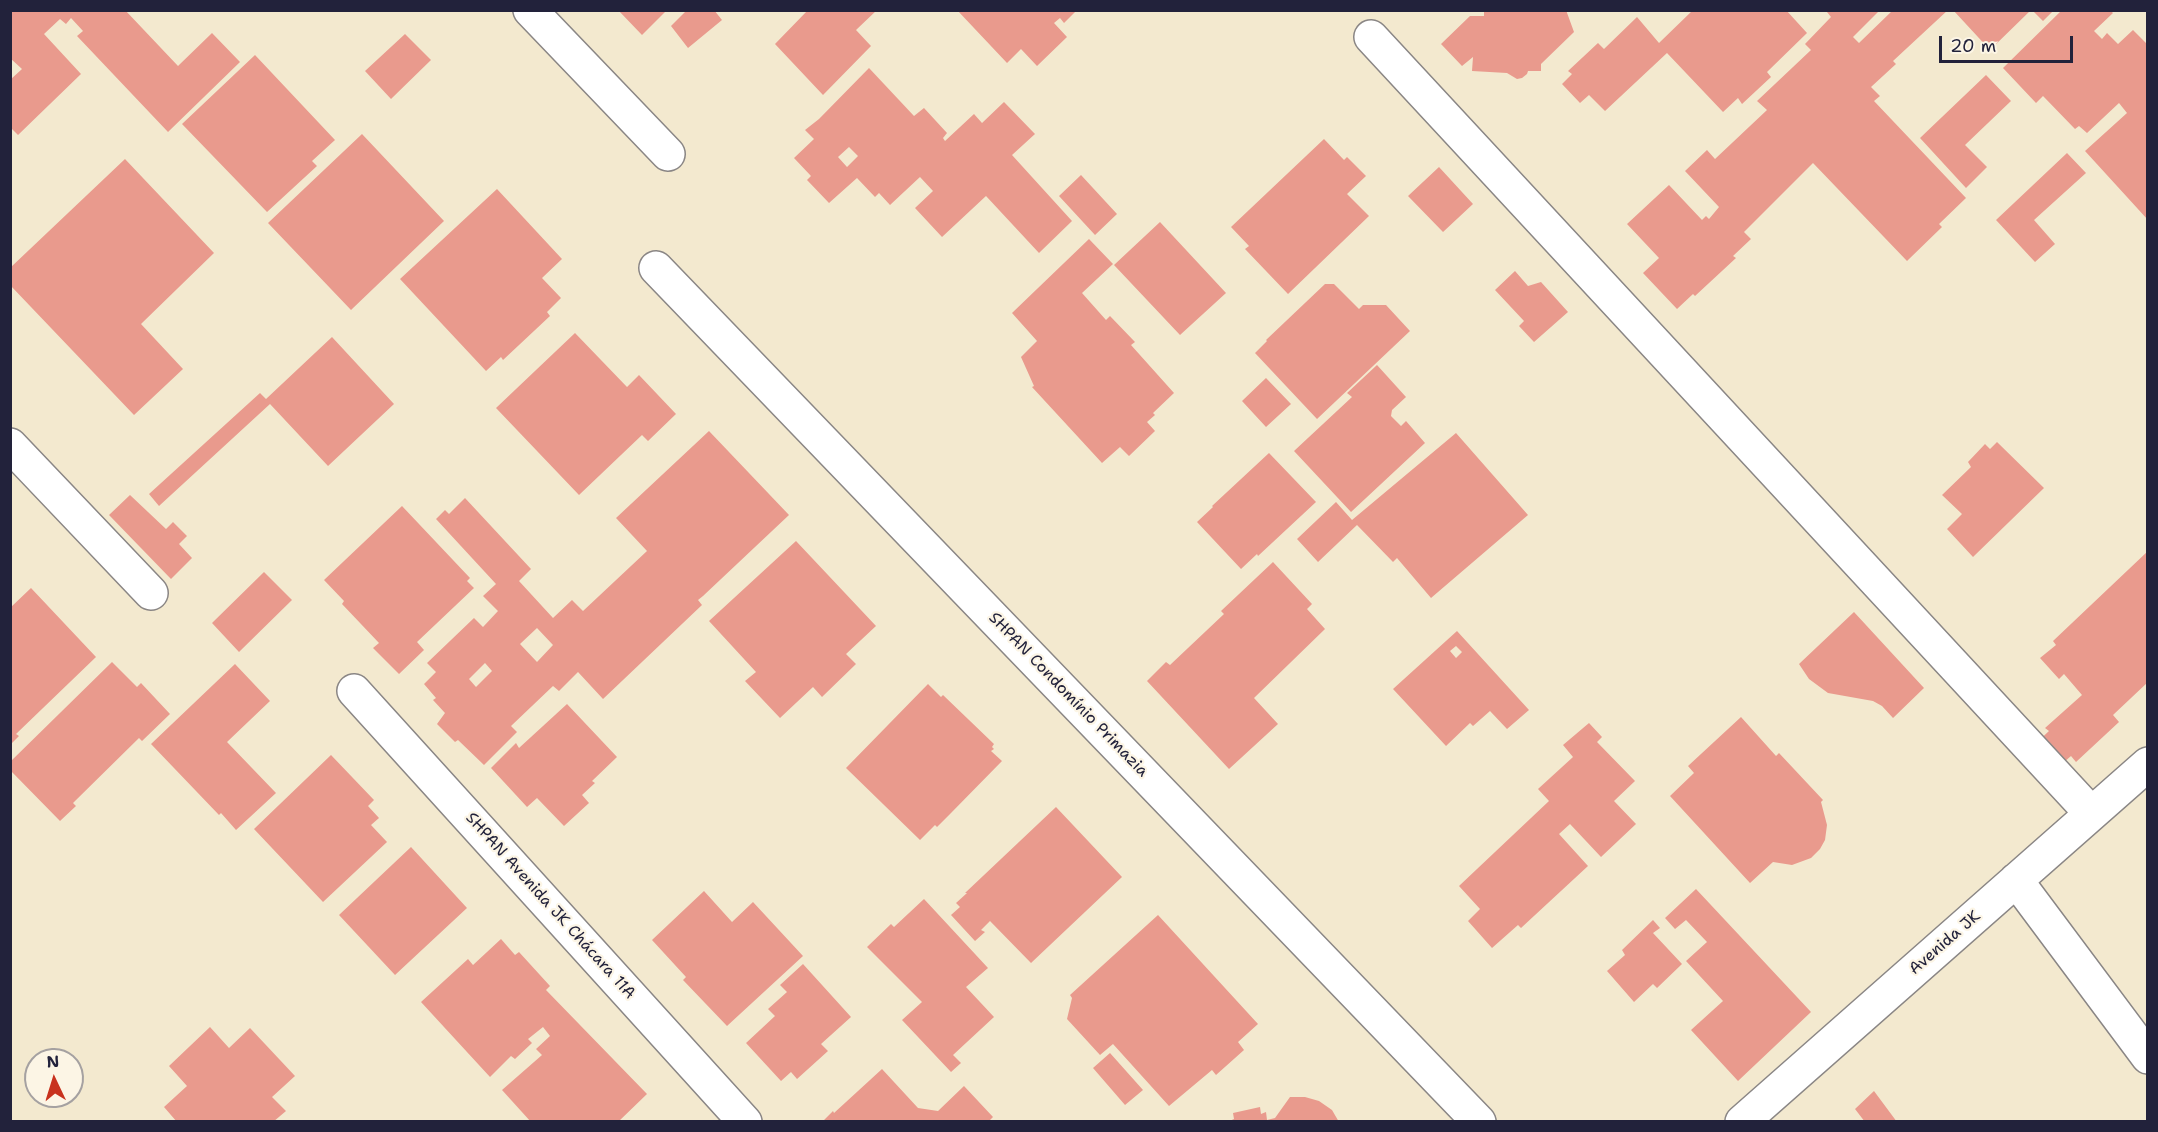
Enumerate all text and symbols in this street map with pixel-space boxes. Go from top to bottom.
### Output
scale bar [1942,24,2076,62]
text: 20 m [1950,34,1996,58]
street label: SHPAN Condomínio Primazia [984,609,1152,781]
street label: SHPAN Avenida JK Chácara 11A [461,809,639,1003]
street label: Avenida JK [1905,907,1985,979]
north arrow [24,1048,84,1108]
text: N [46,1051,60,1072]

